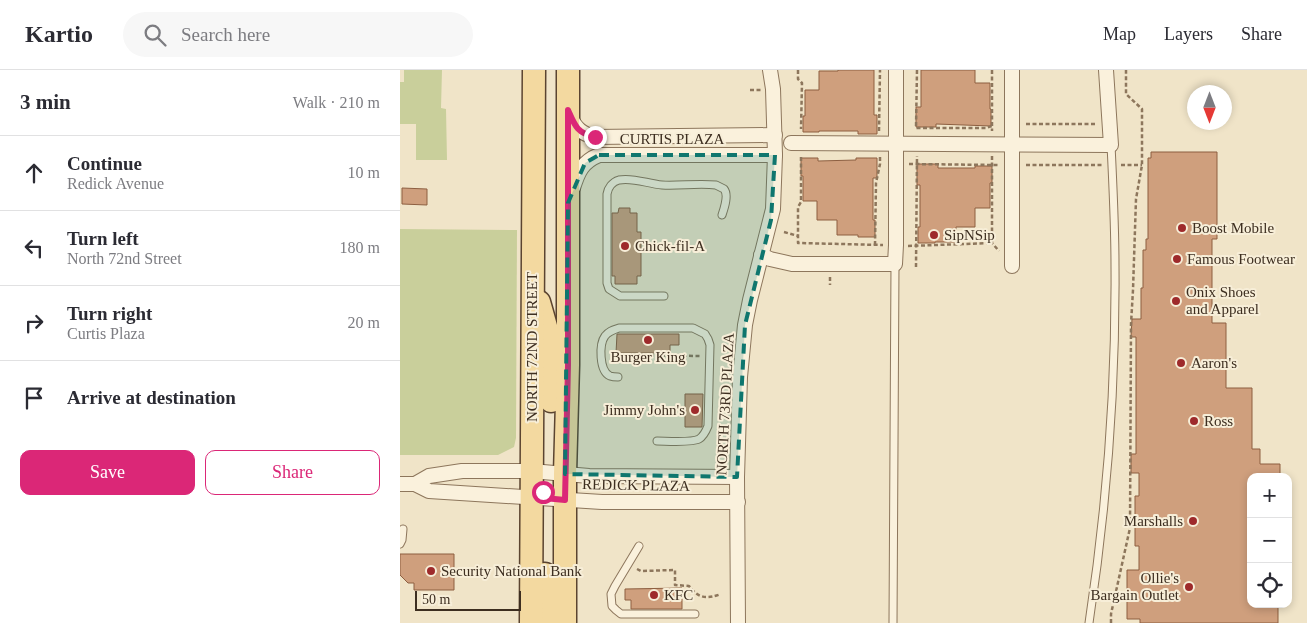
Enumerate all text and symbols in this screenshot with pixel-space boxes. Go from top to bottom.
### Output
search box [123,12,473,57]
text: Kartio [25,21,93,47]
icon: search [141,21,169,49]
text: Search here [181,24,270,45]
text: Map [1103,24,1136,44]
text: Layers [1164,24,1213,44]
text: Share [1241,24,1282,44]
north arrow [1187,85,1232,130]
text: 3 min [20,90,71,114]
text: Walk · 210 m [293,94,380,111]
route end [584,126,607,149]
street label: CURTIS PLAZA [620,131,724,147]
text: Continue [67,153,142,174]
icon: ahead [20,159,48,187]
text: 10 m [348,164,380,181]
text: Redick Avenue [67,175,164,192]
place label: Boost Mobile [1192,220,1274,236]
marker: Boost Mobile [1176,222,1188,234]
place label: SipNSip [944,227,995,243]
text: Turn left [67,228,139,249]
marker: SipNSip [928,229,940,241]
icon: left [20,234,48,262]
place label: Chick-fil-A [635,238,705,254]
text: 180 m [340,239,380,256]
marker: Chick-fil-A [619,240,631,252]
text: North 72nd Street [67,250,182,267]
place label: Famous Footwear [1187,251,1295,267]
marker: Famous Footwear [1171,253,1183,265]
street label: NORTH 72ND STREET [524,272,540,422]
place label: Onix Shoes and Apparel [1186,284,1259,317]
marker: Onix Shoes and Apparel [1170,295,1182,307]
text: Turn right [67,303,152,324]
icon: right [20,309,48,337]
text: 20 m [348,314,380,331]
text: Curtis Plaza [67,325,145,342]
street label: NORTH 73RD PLAZA [713,332,737,476]
marker: Burger King [642,334,654,346]
place label: Burger King [610,349,686,365]
place label: Aaron's [1191,355,1237,371]
marker: Aaron's [1175,357,1187,369]
icon: arrive [20,384,48,412]
text: Arrive at destination [67,387,236,408]
place label: Jimmy John's [604,402,685,418]
marker: Jimmy John's [689,404,701,416]
place label: Ross [1204,413,1233,429]
marker: Ross [1188,415,1200,427]
button: Save [20,450,195,495]
button: Share [205,450,380,495]
map controls [1247,473,1292,608]
button: + [1247,473,1292,518]
street label: REDICK PLAZA [582,476,690,494]
route start [532,481,555,504]
place label: Marshalls [1124,513,1183,529]
marker: Marshalls [1187,515,1199,527]
button: − [1247,518,1292,563]
place label: Security National Bank [441,563,582,579]
button: locate [1247,563,1292,608]
marker: Security National Bank [425,565,437,577]
place label: Ollie's Bargain Outlet [1091,570,1180,603]
marker: Ollie's Bargain Outlet [1183,581,1195,593]
place label: KFC [664,587,693,603]
scale bar [415,588,521,611]
marker: KFC [648,589,660,601]
text: 50 m [422,592,450,607]

